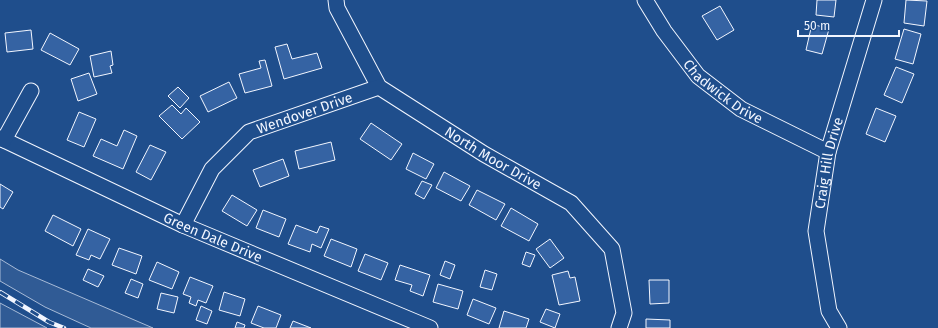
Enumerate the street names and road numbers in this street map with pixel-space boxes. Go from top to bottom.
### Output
street label: Chadwick Drive [679,56,765,127]
street label: Wendover Drive [254,89,355,138]
street label: Craig Hill Drive [811,115,847,210]
street label: North Moor Drive [441,123,544,194]
street label: Green Dale Drive [161,209,265,266]

